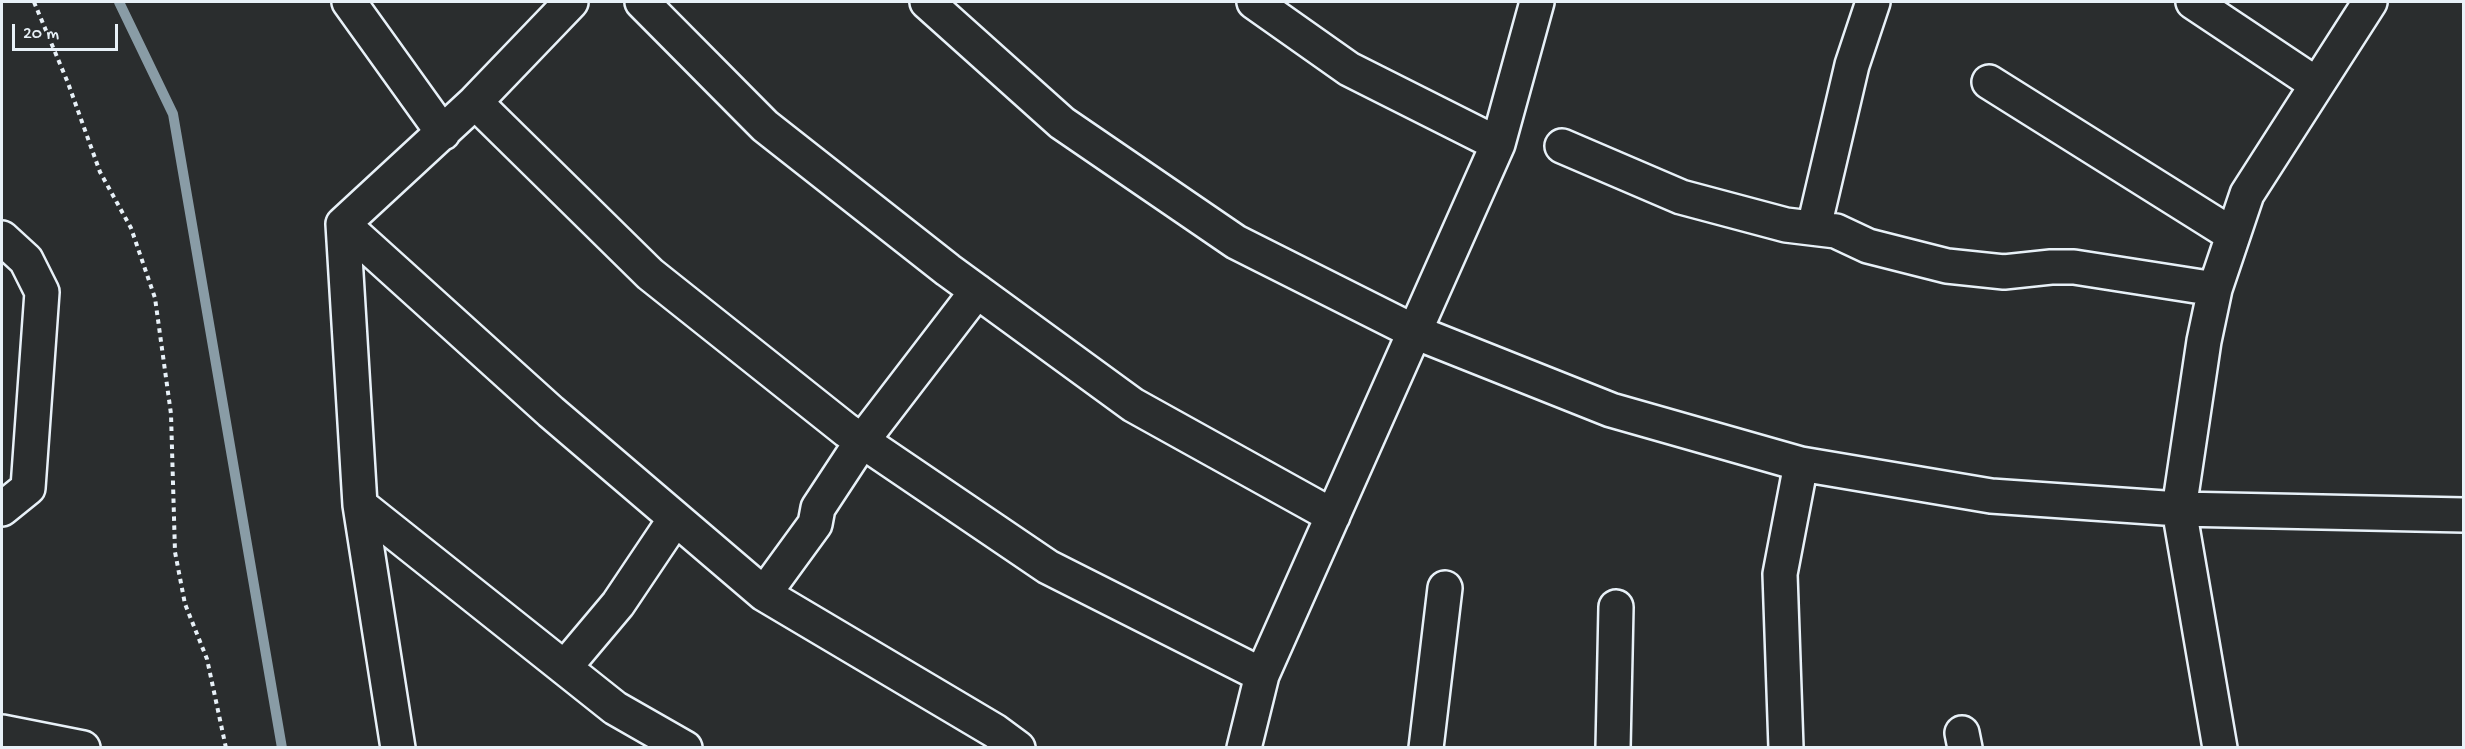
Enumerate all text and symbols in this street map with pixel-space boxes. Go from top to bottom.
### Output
scale bar [15,12,122,50]
text: 20 m [23,24,59,45]

